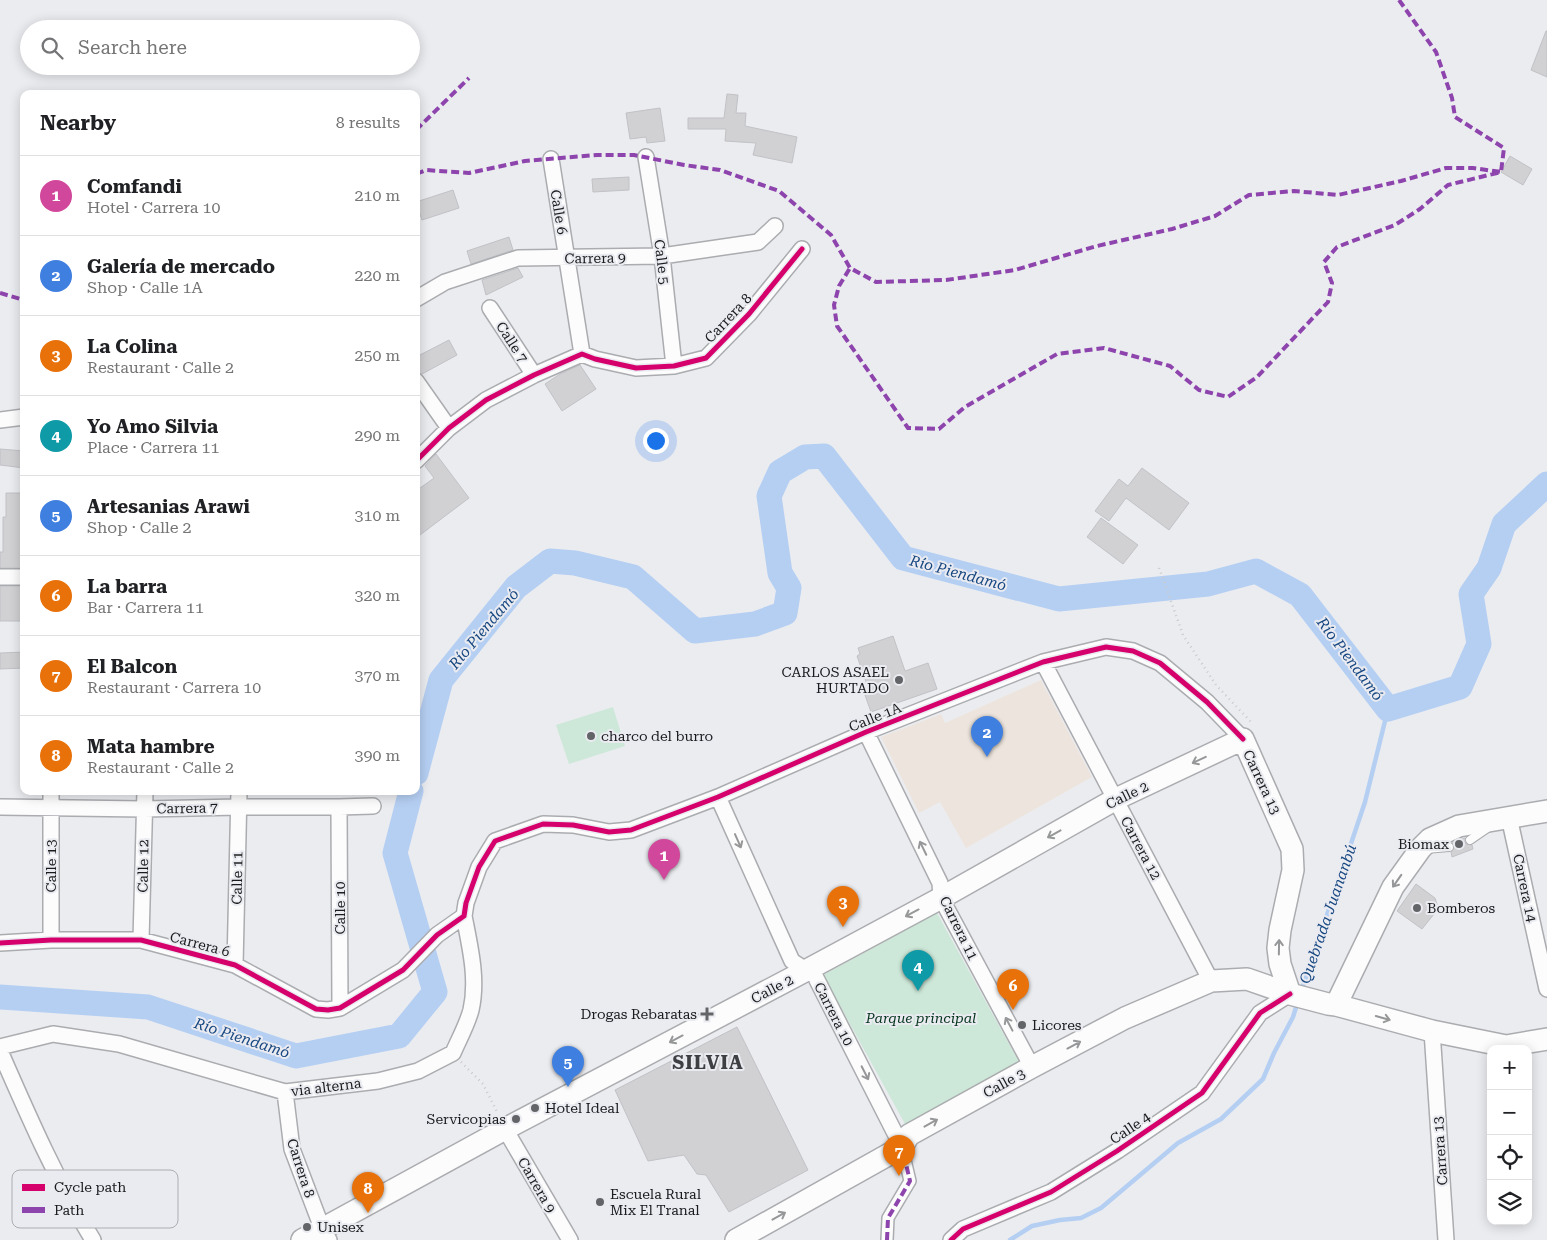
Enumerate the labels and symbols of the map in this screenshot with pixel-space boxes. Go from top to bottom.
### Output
street label: Calle 6 [548,188,570,236]
street label: Calle 5 [651,239,673,286]
street label: Carrera 9 [564,249,626,267]
street label: Carrera 8 [701,290,755,346]
street label: Calle 7 [493,319,531,366]
your location [643,428,669,454]
water label: Río Piendamó [907,551,1009,595]
water label: Río Piendamó [445,585,523,674]
water label: Río Piendamó [1312,613,1387,704]
place label: CARLOS ASAEL HURTADO [781,664,889,696]
marker: CARLOS ASAEL HURTADO [893,674,905,686]
street label: Calle 1A [846,699,904,735]
pin: 2 [971,716,1003,757]
place label: charco del burro [601,728,713,744]
marker: charco del burro [585,730,597,742]
street label: Carrera 13 [1240,747,1284,817]
one-way arrow [1191,755,1206,765]
street label: Calle 2 [1103,778,1151,812]
street label: Carrera 7 [156,799,218,817]
street label: Carrera 12 [1118,814,1164,882]
one-way arrow [1047,830,1062,839]
one-way arrow [734,833,744,848]
place label: Biomax [1398,836,1449,852]
marker: Biomax [1453,838,1465,850]
street label: Calle 13 [43,839,59,893]
street label: Calle 12 [135,839,151,893]
pin: 1 [648,839,680,880]
one-way arrow [918,841,927,856]
water label: Quebrada Juananbú [1296,842,1360,986]
street label: Calle 11 [229,851,245,905]
street label: Carrera 14 [1510,853,1540,924]
one-way arrow [1392,874,1402,888]
street label: Calle 10 [332,881,348,935]
pin: 3 [827,886,859,927]
street label: Carrera 11 [937,893,981,963]
place label: Bomberos [1427,900,1496,916]
marker: Bomberos [1411,902,1423,914]
one-way arrow [905,909,920,918]
street label: Carrera 6 [168,928,232,960]
one-way arrow [1274,939,1284,956]
pin: 4 [902,950,934,991]
pin: 6 [997,969,1029,1010]
street label: Calle 2 [748,971,796,1007]
street label: Carrera 10 [811,980,857,1049]
place label: Drogas Rebaratas [581,1006,697,1022]
marker: Drogas Rebaratas [701,1008,713,1020]
park label: Parque principal [865,1010,976,1026]
one-way arrow [1375,1013,1391,1023]
water label: Río Piendamó [191,1014,292,1062]
one-way arrow [1004,1017,1014,1032]
place label: Licores [1032,1017,1082,1033]
marker: Licores [1016,1019,1028,1031]
one-way arrow [669,1035,684,1044]
one-way arrow [1066,1040,1081,1049]
pin: 5 [552,1046,584,1087]
district label: SILVIA [672,1051,744,1074]
one-way arrow [861,1065,870,1080]
street label: Calle 3 [980,1065,1028,1101]
street label: via alterna [290,1075,362,1099]
place label: Hotel Ideal [545,1100,620,1116]
marker: Hotel Ideal [529,1102,541,1114]
street label: Calle 4 [1107,1109,1153,1147]
place label: Servicopias [426,1111,506,1127]
marker: Servicopias [510,1113,522,1125]
street label: Carrera 13 [1430,1116,1450,1186]
one-way arrow [924,1118,939,1128]
pin: 7 [883,1135,915,1176]
street label: Carrera 8 [284,1136,318,1200]
street label: Carrera 9 [515,1154,559,1216]
legend [12,1170,178,1228]
pin: 8 [352,1172,384,1213]
text: Cycle path [54,1179,126,1195]
place label: Escuela Rural Mix El Tranal [610,1186,702,1218]
marker: Escuela Rural Mix El Tranal [594,1196,606,1208]
text: Path [54,1202,84,1218]
one-way arrow [771,1211,786,1221]
place label: Unisex [317,1219,364,1235]
marker: Unisex [301,1221,313,1233]

